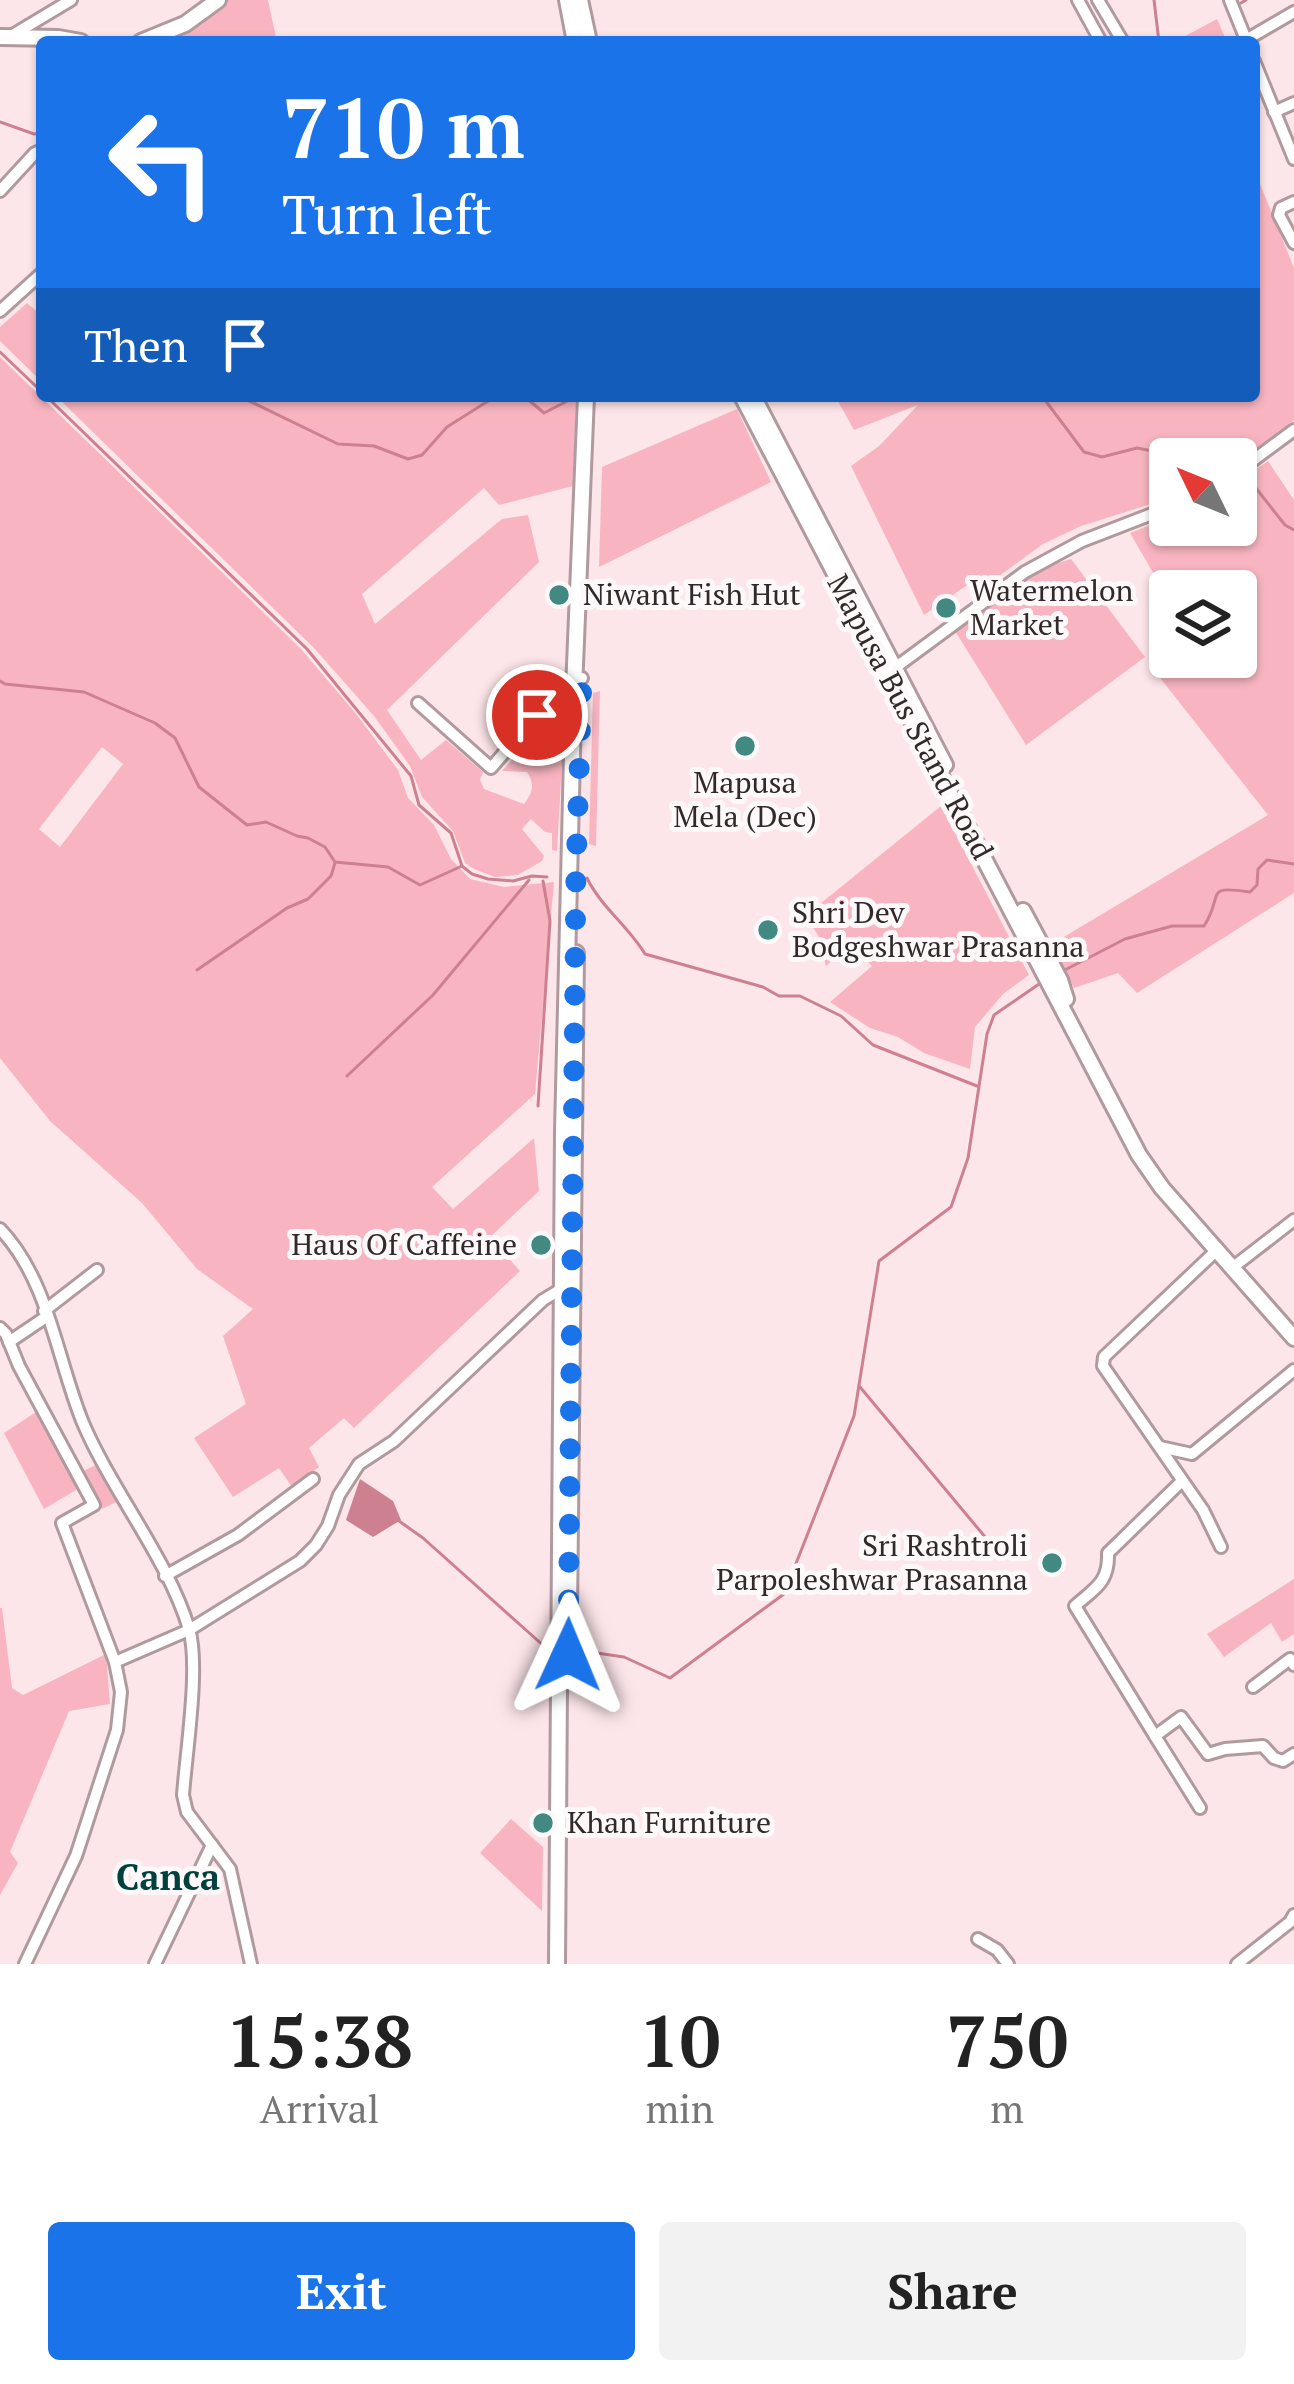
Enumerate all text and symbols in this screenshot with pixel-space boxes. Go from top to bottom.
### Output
text: 710 m [282,71,525,182]
icon: left [84,84,240,240]
text: Turn left [282,178,492,249]
icon: arrive [212,312,278,378]
text: Then [84,315,188,375]
north arrow [1149,438,1257,546]
map controls [1149,438,1257,678]
street label: Mapusa Bus Stand Road [819,567,1003,866]
place label: Watermelon Market [970,570,1134,644]
button: layers [1149,570,1257,678]
place label: Niwant Fish Hut [583,574,801,614]
marker: Niwant Fish Hut [546,582,572,608]
marker: Watermelon Market [933,595,959,621]
pin [486,664,588,766]
icon: arrive [504,682,570,748]
marker: Mapusa Mela (Dec) [732,733,758,759]
place label: Mapusa Mela (Dec) [673,762,817,836]
place label: Shri Dev Bodgeshwar Prasanna [792,892,1084,966]
marker: Shri Dev Bodgeshwar Prasanna [755,917,781,943]
place label: Haus Of Caffeine [291,1224,517,1264]
marker: Haus Of Caffeine [528,1232,554,1258]
place label: Sri Rashtroli Parpoleshwar Prasanna [716,1525,1028,1599]
marker: Sri Rashtroli Parpoleshwar Prasanna [1039,1550,1065,1576]
position arrow [505,1592,631,1718]
place label: Khan Furniture [567,1802,771,1842]
marker: Khan Furniture [530,1810,556,1836]
district label: Canca [116,1853,220,1900]
text: 15:38 [226,1992,413,2088]
text: 10 [639,1992,720,2088]
text: 750 [946,1992,1068,2088]
text: Arrival [260,2082,379,2134]
text: min [645,2082,714,2134]
text: m [990,2082,1024,2134]
button: Exit [48,2222,635,2360]
button: Share [659,2222,1246,2360]

